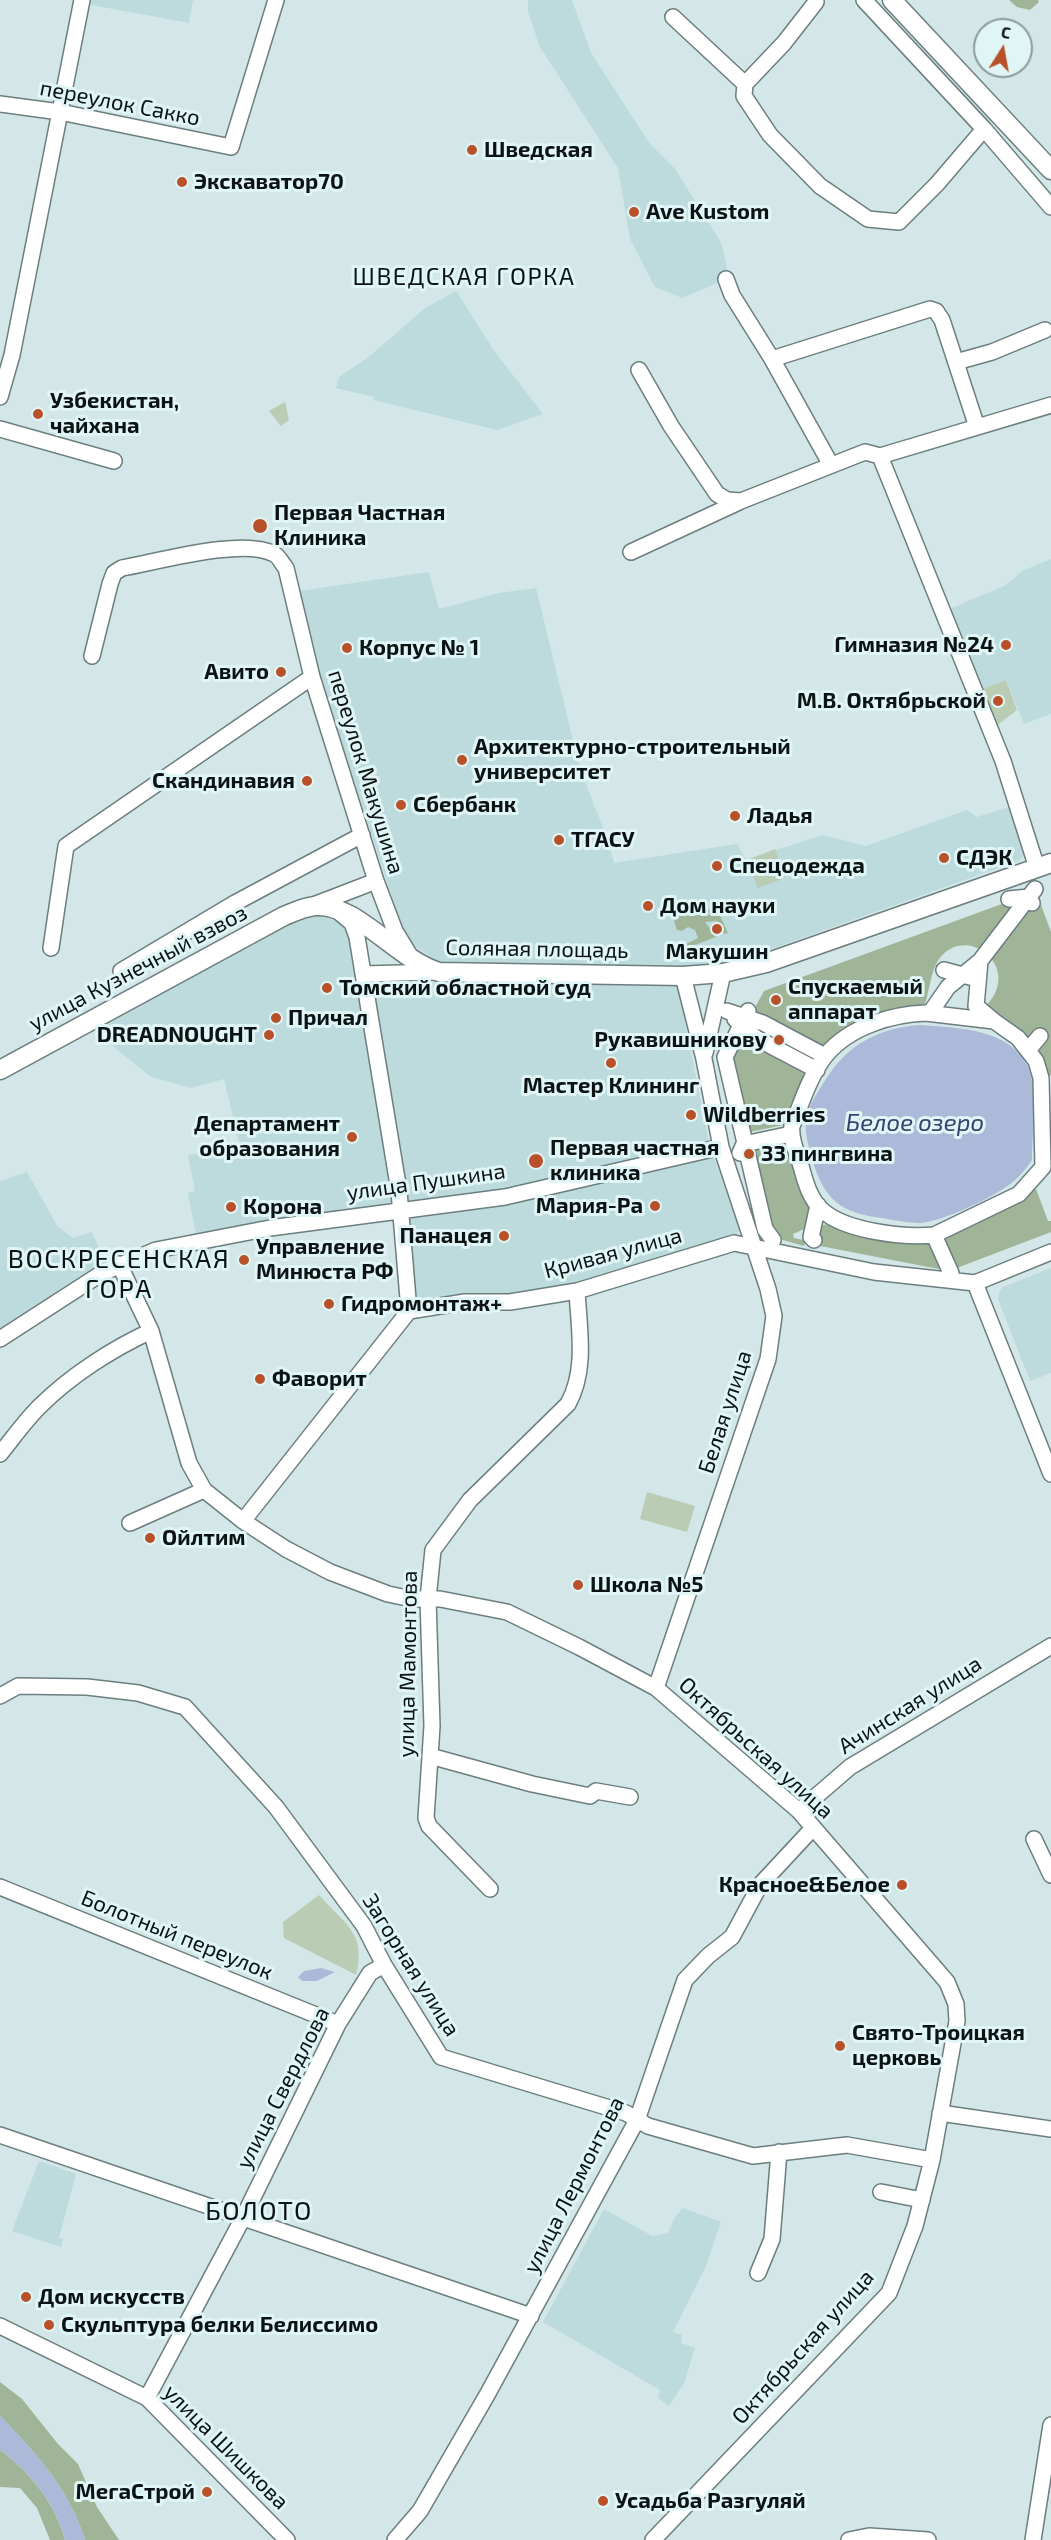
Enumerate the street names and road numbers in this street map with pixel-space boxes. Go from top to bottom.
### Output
street label: переулок Сакко [38,75,202,131]
street label: переулок Макушина [322,667,410,877]
street label: улица Кузнечный взвоз [24,899,252,1037]
street label: Соляная площадь [445,934,629,964]
street label: улица Пушкина [345,1158,507,1206]
street label: Кривая улица [541,1222,685,1284]
street label: Белая улица [693,1347,757,1477]
street label: улица Мамонтова [393,1570,423,1758]
street label: Ачинская улица [834,1650,986,1760]
street label: Октябрьская улица [673,1672,839,1824]
street label: Болотный переулок [77,1884,277,1986]
street label: Загорная улица [357,1889,465,2041]
street label: улица Свердлова [231,2003,335,2173]
street label: улица Лермонтова [518,2092,630,2278]
street label: Октябрьская улица [727,2264,879,2430]
street label: улица Шишкова [158,2379,294,2515]

